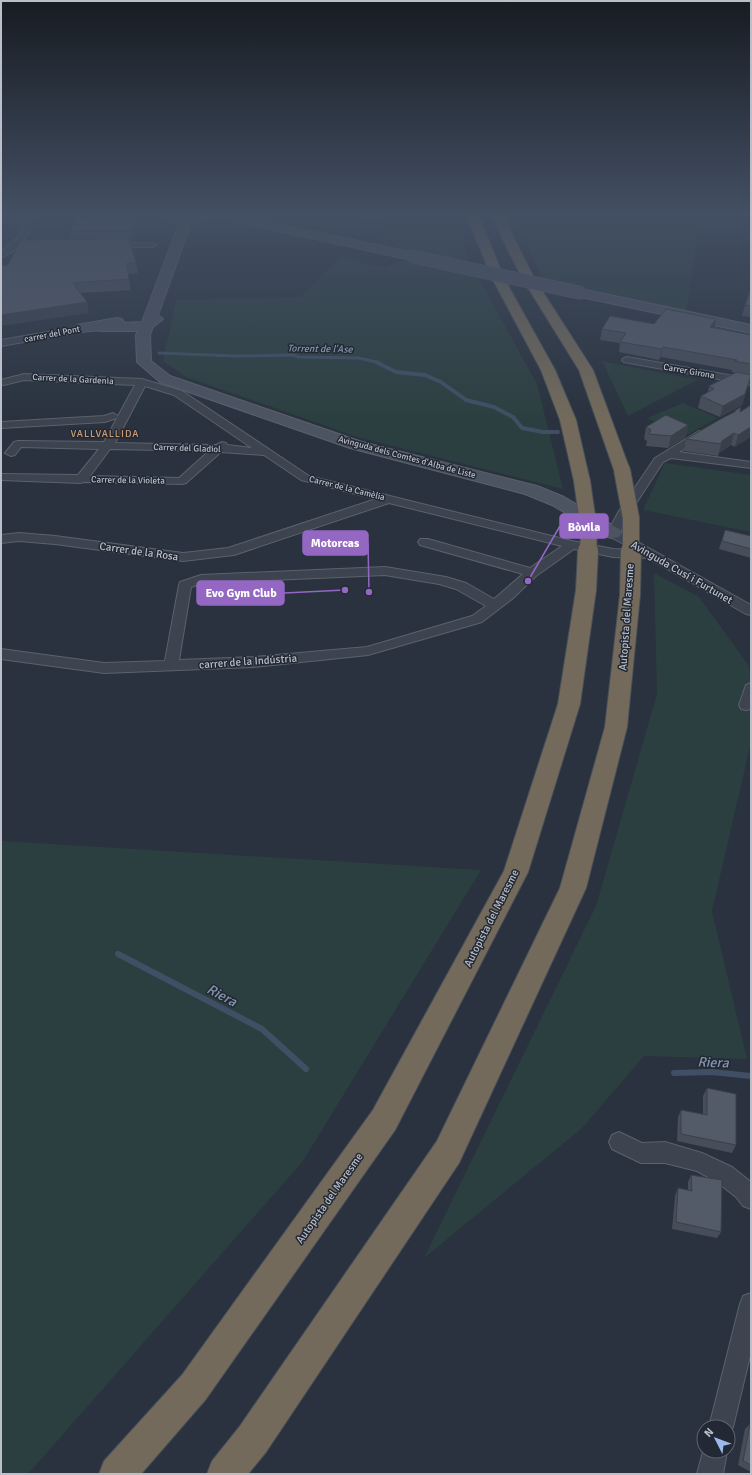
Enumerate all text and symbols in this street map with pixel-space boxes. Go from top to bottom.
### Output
street label: carrer del Pont [23,324,81,345]
water label: Torrent de l'Ase [287,342,354,356]
street label: Carrer Girona [662,362,716,381]
street label: Carrer de la Gardenia [32,372,114,387]
district label: VALLVALLIDA [71,428,139,440]
street label: Avinguda dels Comtes d'Alba de Liste [337,434,477,481]
street label: Carrer del Gladiol [153,442,221,455]
street label: Carrer de la Violeta [91,474,165,487]
street label: Carrer de la Camèlia [308,474,386,503]
callout: Bòvila [560,514,608,538]
text: Bòvila [568,520,600,535]
callout: Motorcas [303,531,368,555]
text: Motorcas [311,536,360,551]
street label: Avinguda Cusí i Furtunet [629,538,735,607]
street label: Carrer de la Rosa [99,540,180,564]
street label: Autopista del Maresme [616,563,637,671]
callout: Evo Gym Club [197,581,284,605]
text: Evo Gym Club [205,586,277,601]
street label: carrer de la Indústria [199,652,298,671]
street label: Autopista del Maresme [461,867,522,969]
water label: Riera [204,981,240,1011]
water label: Riera [697,1053,730,1072]
street label: Autopista del Maresme [293,1151,366,1246]
north arrow [696,1419,736,1459]
text: N [702,1425,716,1440]

